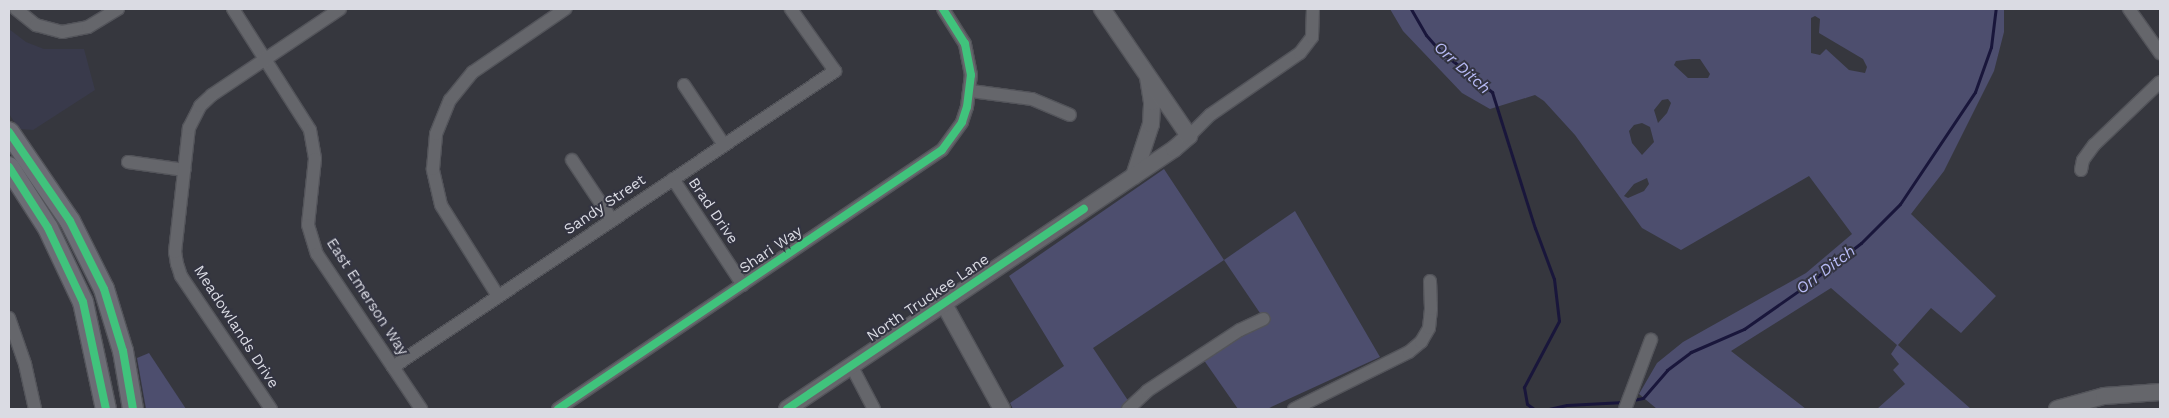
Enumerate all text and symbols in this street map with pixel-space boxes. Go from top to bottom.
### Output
water label: Orr Ditch [1430,38,1494,98]
street label: Sandy Street [561,171,649,239]
street label: Brad Drive [684,174,742,248]
street label: Shari Way [736,222,806,278]
street label: East Emerson Way [322,235,412,359]
water label: Orr Ditch [1792,241,1860,299]
street label: North Truckee Lane [863,250,993,346]
street label: Meadowlands Drive [190,262,282,392]

